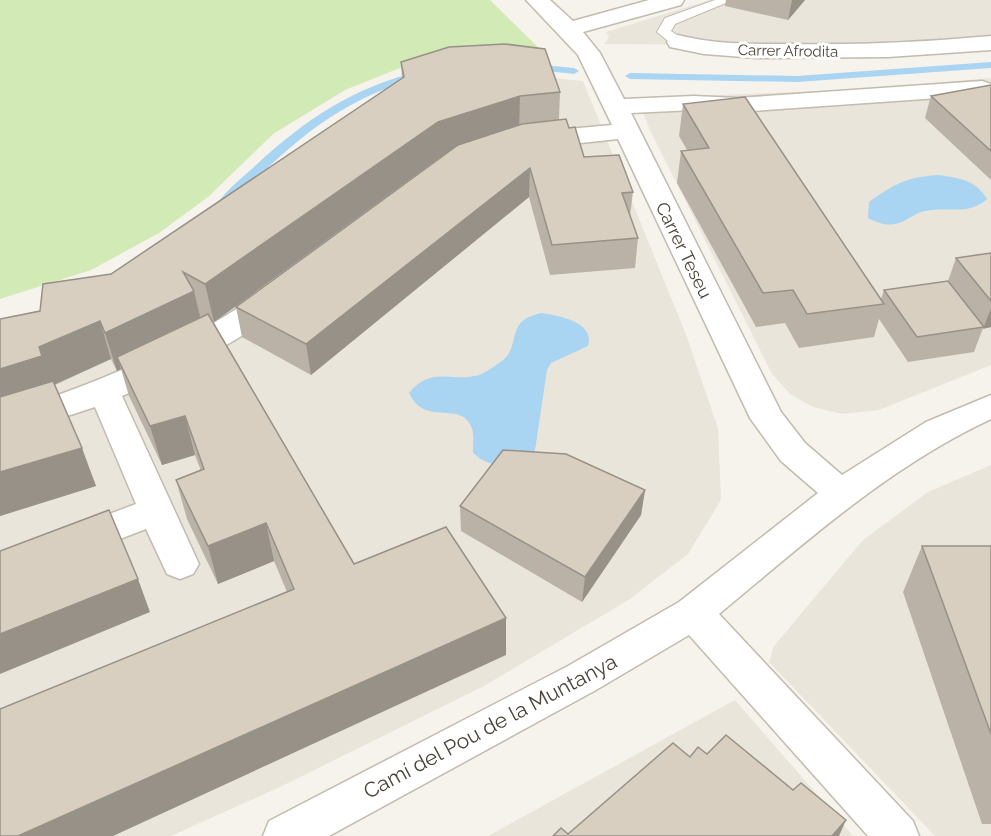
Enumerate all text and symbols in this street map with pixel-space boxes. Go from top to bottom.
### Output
street label: Carrer Afrodita [738,41,838,61]
street label: Carrer Teseu [652,198,716,302]
street label: Camí del Pou de la Muntanya [359,648,621,804]

